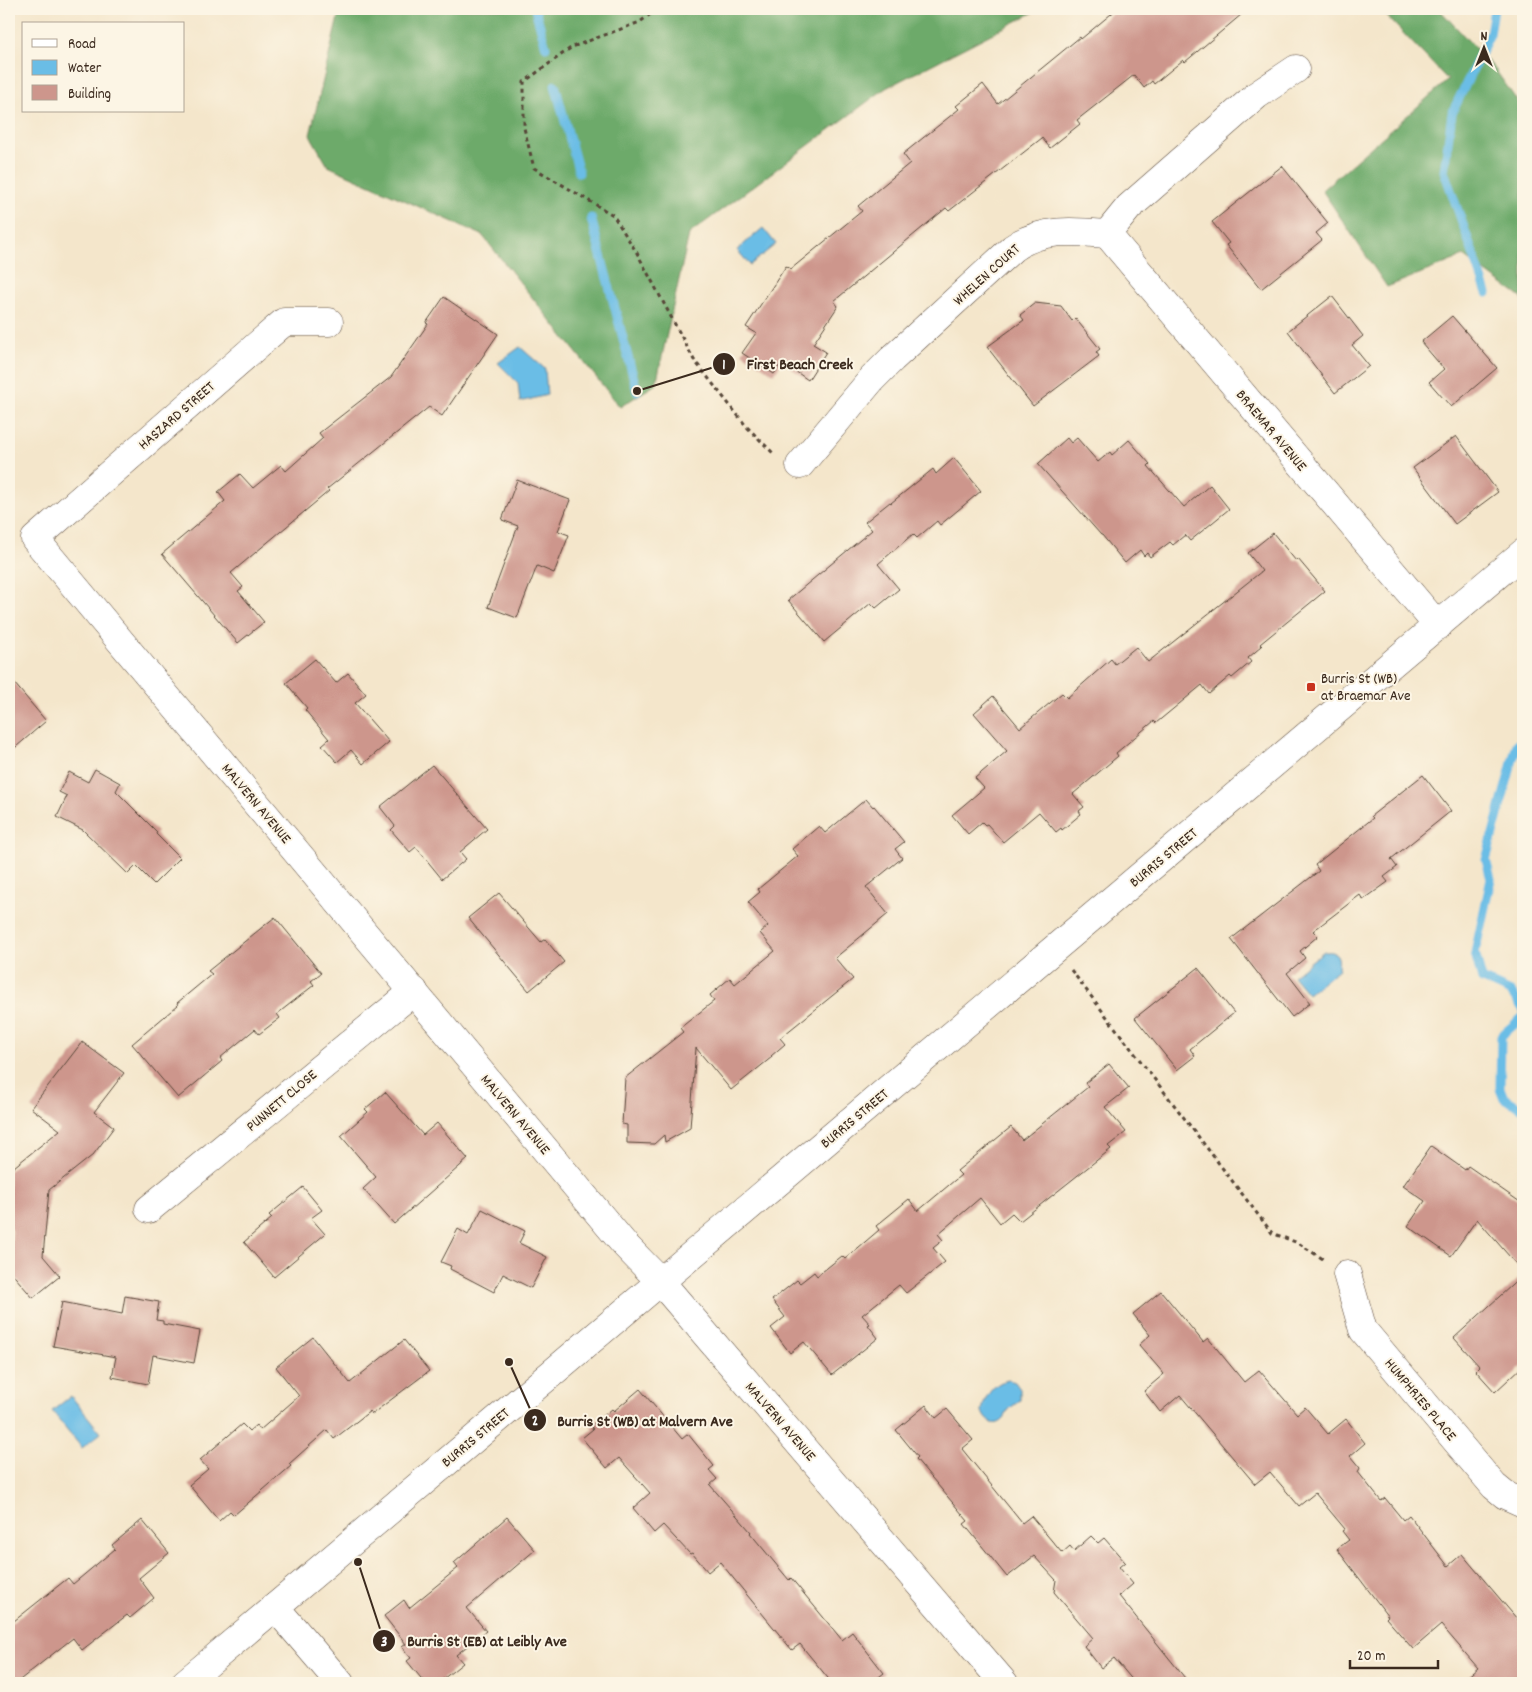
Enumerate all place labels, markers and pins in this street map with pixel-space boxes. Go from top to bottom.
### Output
callout: First Beach Creek [712,348,863,379]
place label: Burris St (WB) at Braemar Ave [1321,669,1411,708]
marker: Burris St (WB) at Braemar Ave [1305,681,1317,693]
callout: Burris St (WB) at Malvern Ave [523,1405,743,1436]
callout: Burris St (EB) at Leibly Ave [372,1625,577,1656]

